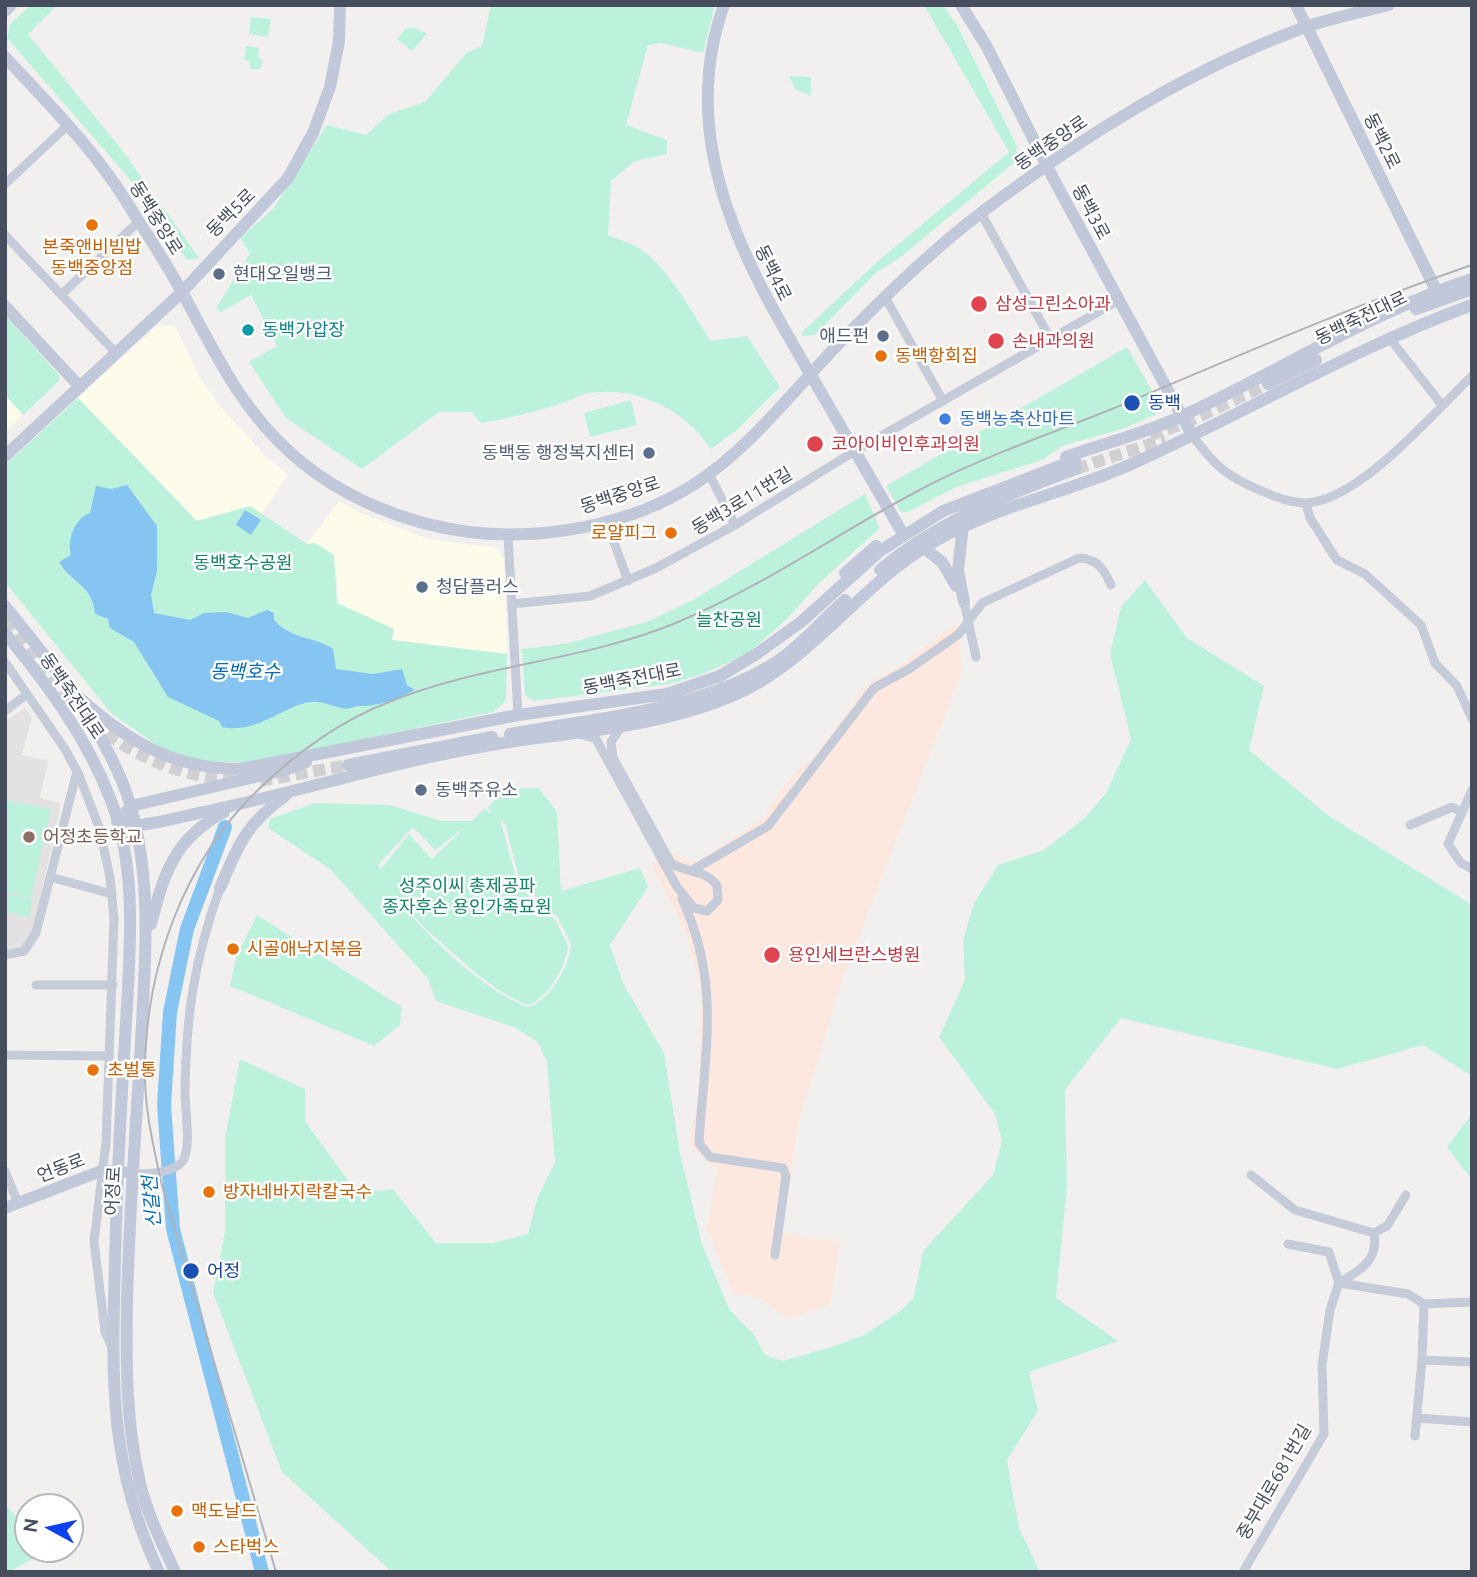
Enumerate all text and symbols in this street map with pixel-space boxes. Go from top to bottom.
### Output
street label: 동백2로 [1359,109,1405,173]
street label: 동백중앙로 [1011,111,1091,175]
street label: 동백중앙로 [125,177,187,259]
street label: 동백3로 [1067,181,1115,243]
street label: 동백5로 [202,184,260,242]
marker: 본죽앤비빔밥 동백중앙점 [84,217,100,233]
place label: 본죽앤비빔밥 동백중앙점 [42,236,142,278]
street label: 동백4로 [750,241,796,305]
place label: 현대오일뱅크 [233,263,332,285]
marker: 현대오일뱅크 [211,266,227,282]
street label: 동백죽전대로 [1312,287,1410,349]
place label: 삼성그린소아과 [995,293,1111,315]
marker: 삼성그린소아과 [969,294,989,314]
place label: 동백가압장 [262,319,345,341]
marker: 동백가압장 [240,322,256,338]
place label: 애드펀 [819,325,869,347]
marker: 애드펀 [875,328,891,344]
place label: 손내과의원 [1012,330,1095,352]
marker: 손내과의원 [986,331,1006,351]
place label: 동백항회집 [895,345,978,367]
marker: 동백항회집 [873,348,889,364]
place label: 동백 [1148,392,1181,414]
marker: 동백 [1122,393,1142,413]
place label: 동백농축산마트 [959,408,1075,430]
marker: 동백농축산마트 [937,411,953,427]
place label: 코아이비인후과의원 [831,433,980,455]
marker: 코아이비인후과의원 [805,434,825,454]
place label: 동백동 행정복지센터 [482,442,635,464]
marker: 동백동 행정복지센터 [641,445,657,461]
street label: 동백3로11번길 [688,463,796,539]
street label: 동백중앙로 [577,472,663,518]
place label: 로얄피그 [591,522,657,544]
marker: 로얄피그 [663,525,679,541]
park label: 동백호수공원 [193,552,293,574]
place label: 청담플러스 [436,576,519,598]
marker: 청담플러스 [414,579,430,595]
park label: 늘찬공원 [696,609,762,631]
street label: 동백죽전대로 [35,649,109,743]
street label: 동백죽전대로 [581,659,683,699]
water label: 동백호수 [210,661,280,683]
place label: 동백주유소 [435,779,518,801]
marker: 동백주유소 [413,782,429,798]
place label: 어정초등학교 [43,826,142,848]
marker: 어정초등학교 [21,829,37,845]
park label: 성주이씨 총제공파 종자후손 용인가족묘원 [382,875,552,917]
place label: 시골애낙지볶음 [247,938,363,960]
marker: 시골애낙지볶음 [225,941,241,957]
place label: 용인세브란스병원 [788,944,920,966]
marker: 용인세브란스병원 [762,945,782,965]
place label: 초벌통 [107,1059,157,1081]
marker: 초벌통 [85,1062,101,1078]
street label: 언동로 [34,1149,88,1187]
street label: 어정로 [101,1166,125,1216]
water label: 신갈천 [138,1175,166,1229]
place label: 방자네바지락칼국수 [223,1181,372,1203]
marker: 방자네바지락칼국수 [201,1184,217,1200]
place label: 어정 [207,1260,240,1282]
marker: 어정 [181,1261,201,1281]
street label: 중부대로681번길 [1232,1420,1316,1544]
north arrow [14,1493,84,1563]
place label: 맥도날드 [191,1500,257,1522]
marker: 맥도날드 [169,1503,185,1519]
text: N [18,1517,42,1534]
place label: 스타벅스 [213,1536,279,1558]
marker: 스타벅스 [191,1539,207,1555]

